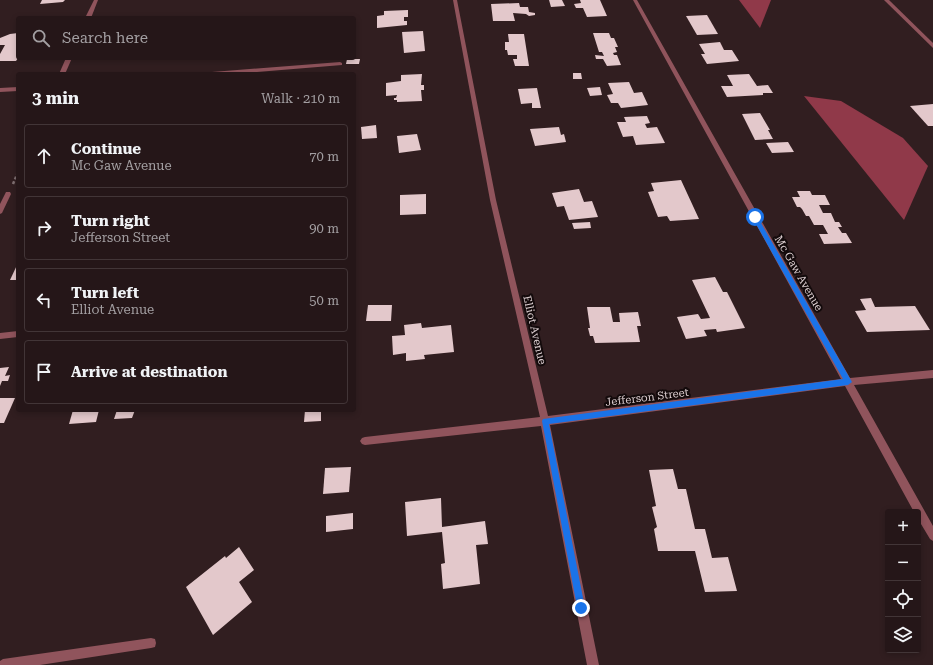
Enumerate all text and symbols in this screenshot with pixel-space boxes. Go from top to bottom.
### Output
search box [16,16,356,60]
icon: search [30,27,52,49]
text: Search here [62,29,148,47]
text: 3 min [32,88,79,108]
text: Walk · 210 m [261,91,340,106]
text: Continue [71,140,141,158]
icon: ahead [33,145,55,167]
text: 70 m [309,149,339,164]
text: Mc Gaw Avenue [71,158,172,173]
route start [746,208,764,226]
text: Turn right [71,212,150,230]
icon: right [33,217,55,239]
text: 90 m [309,221,339,236]
text: Jefferson Street [71,230,170,245]
street label: Mc Gaw Avenue [772,233,825,313]
text: Turn left [71,284,139,302]
icon: left [33,289,55,311]
text: 50 m [309,293,339,308]
street label: Elliot Avenue [520,294,549,366]
text: Elliot Avenue [71,302,154,317]
icon: arrive [33,361,55,383]
text: Arrive at destination [71,363,227,381]
street label: Jefferson Street [605,386,689,409]
map controls [885,509,921,653]
button: + [885,509,921,545]
button: − [885,545,921,581]
button: locate [885,581,921,617]
route end [572,599,590,617]
button: layers [885,617,921,653]

